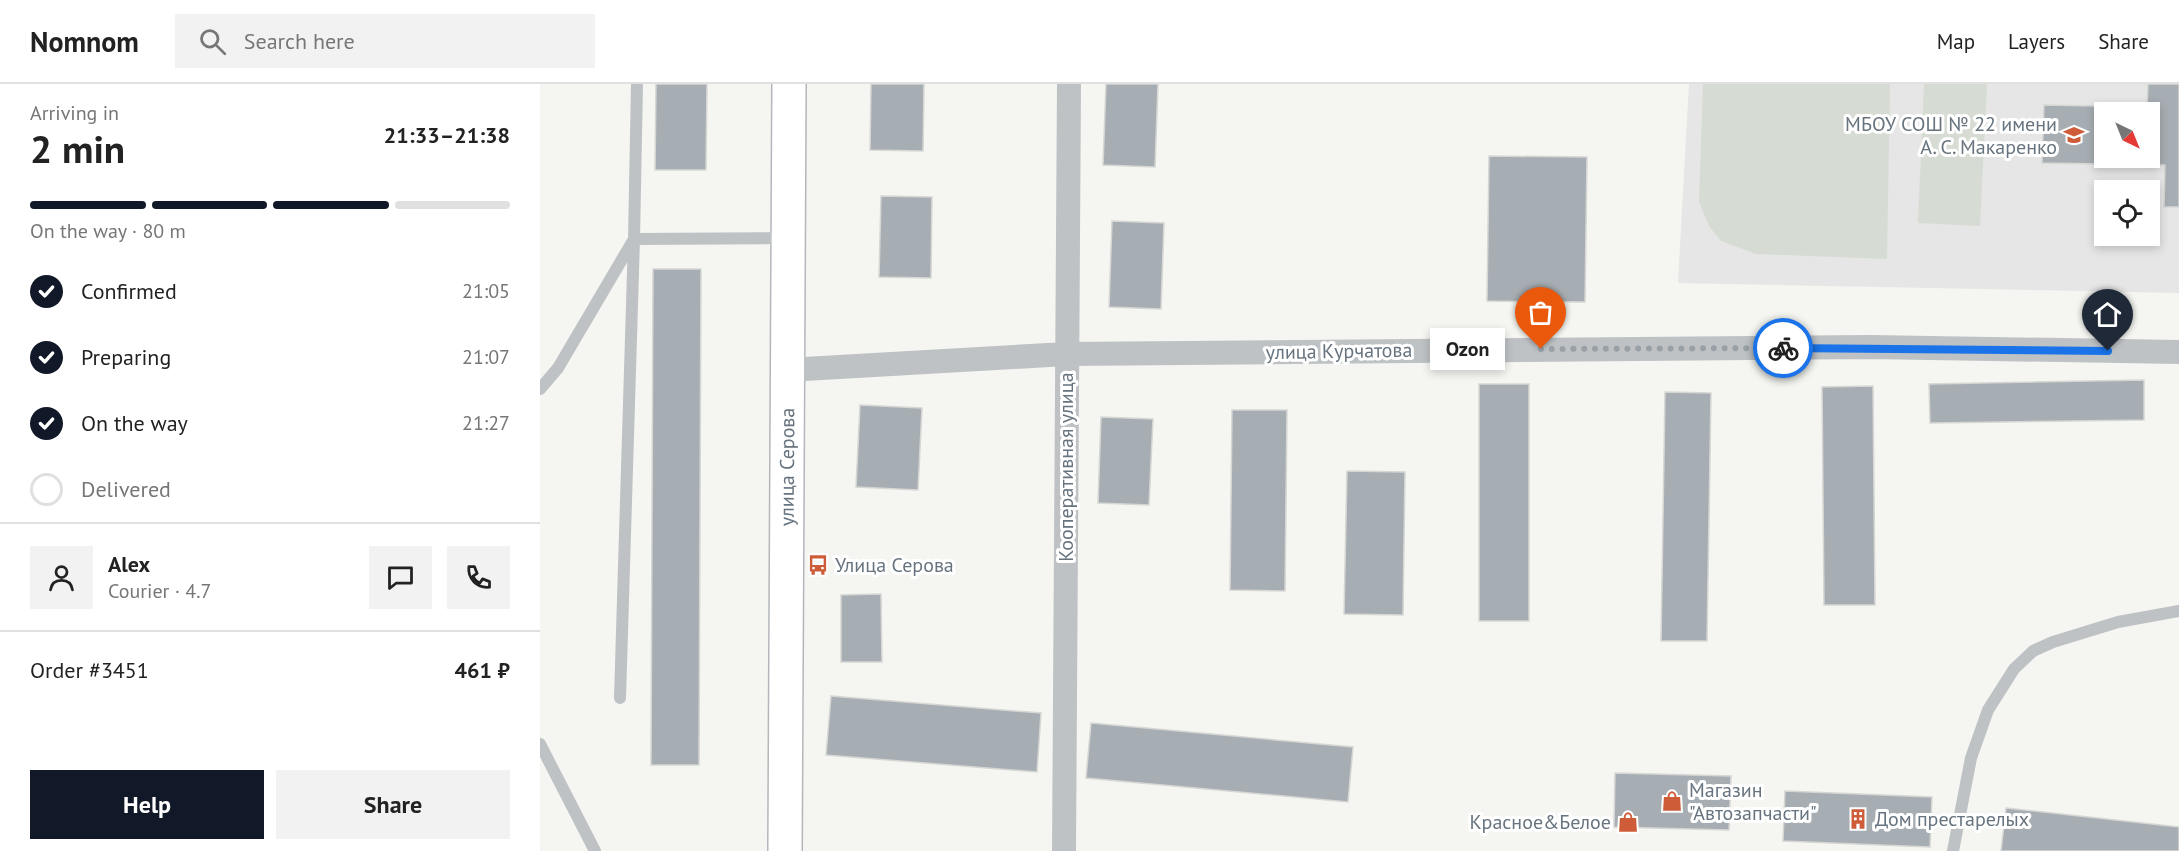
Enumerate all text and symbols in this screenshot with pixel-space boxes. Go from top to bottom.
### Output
search box [175,14,595,68]
text: Nomnom [30,23,139,60]
icon: search [196,25,229,58]
text: Search here [244,27,355,55]
text: Map [1937,28,1975,55]
text: Layers [2008,28,2065,55]
text: Share [2098,28,2149,55]
text: Arriving in [30,100,119,126]
north arrow [2094,102,2160,168]
map controls [2094,102,2160,246]
place label: МБОУ СОШ № 22 имени А. С. Макаренко [1845,111,2057,160]
text: 21:33–21:38 [384,121,510,149]
text: 2 min [30,123,125,174]
school or university icon: МБОУ СОШ № 22 имени А. С. Макаренко [2062,123,2086,147]
button: locate [2094,180,2160,246]
text: On the way · 80 m [30,218,186,244]
icon: check [30,275,63,308]
text: Confirmed [81,277,177,305]
text: 21:05 [462,278,510,304]
pin [1515,287,1566,349]
pin [2082,289,2133,351]
icon: bag [1524,296,1557,329]
icon: home [2091,298,2124,331]
courier [1753,318,1813,378]
callout: Ozon [1430,328,1505,370]
icon: bike [1767,332,1800,365]
text: Ozon [1446,336,1489,362]
street label: улица Курчатова [1266,337,1412,365]
icon: check [30,341,63,374]
text: Preparing [81,343,171,371]
text: 21:07 [462,344,510,370]
street label: Кооперативная улица [1053,372,1079,562]
icon: check [30,407,63,440]
street label: улица Серова [774,408,800,526]
text: On the way [81,409,188,437]
text: 21:27 [462,410,510,436]
text: Delivered [81,475,171,503]
button: person [30,546,93,609]
button: chat [369,546,432,609]
button: phone [447,546,510,609]
text: Alex [108,550,150,578]
place label: Улица Серова [835,552,954,578]
bus stop icon: Улица Серова [806,553,830,577]
text: Courier · 4.7 [108,578,211,604]
text: Order #3451 [30,656,149,684]
text: 461 ₽ [455,656,510,684]
button: Help [30,770,264,839]
button: Share [276,770,510,839]
place label: Магазин "Автозапчасти" [1689,777,1817,826]
shop icon: Магазин "Автозапчасти" [1660,789,1684,813]
place label: Дом престарелых [1875,806,2029,832]
building icon: Дом престарелых [1846,807,1870,831]
place label: Красное&Белое [1469,809,1611,835]
shop icon: Красное&Белое [1616,810,1640,834]

